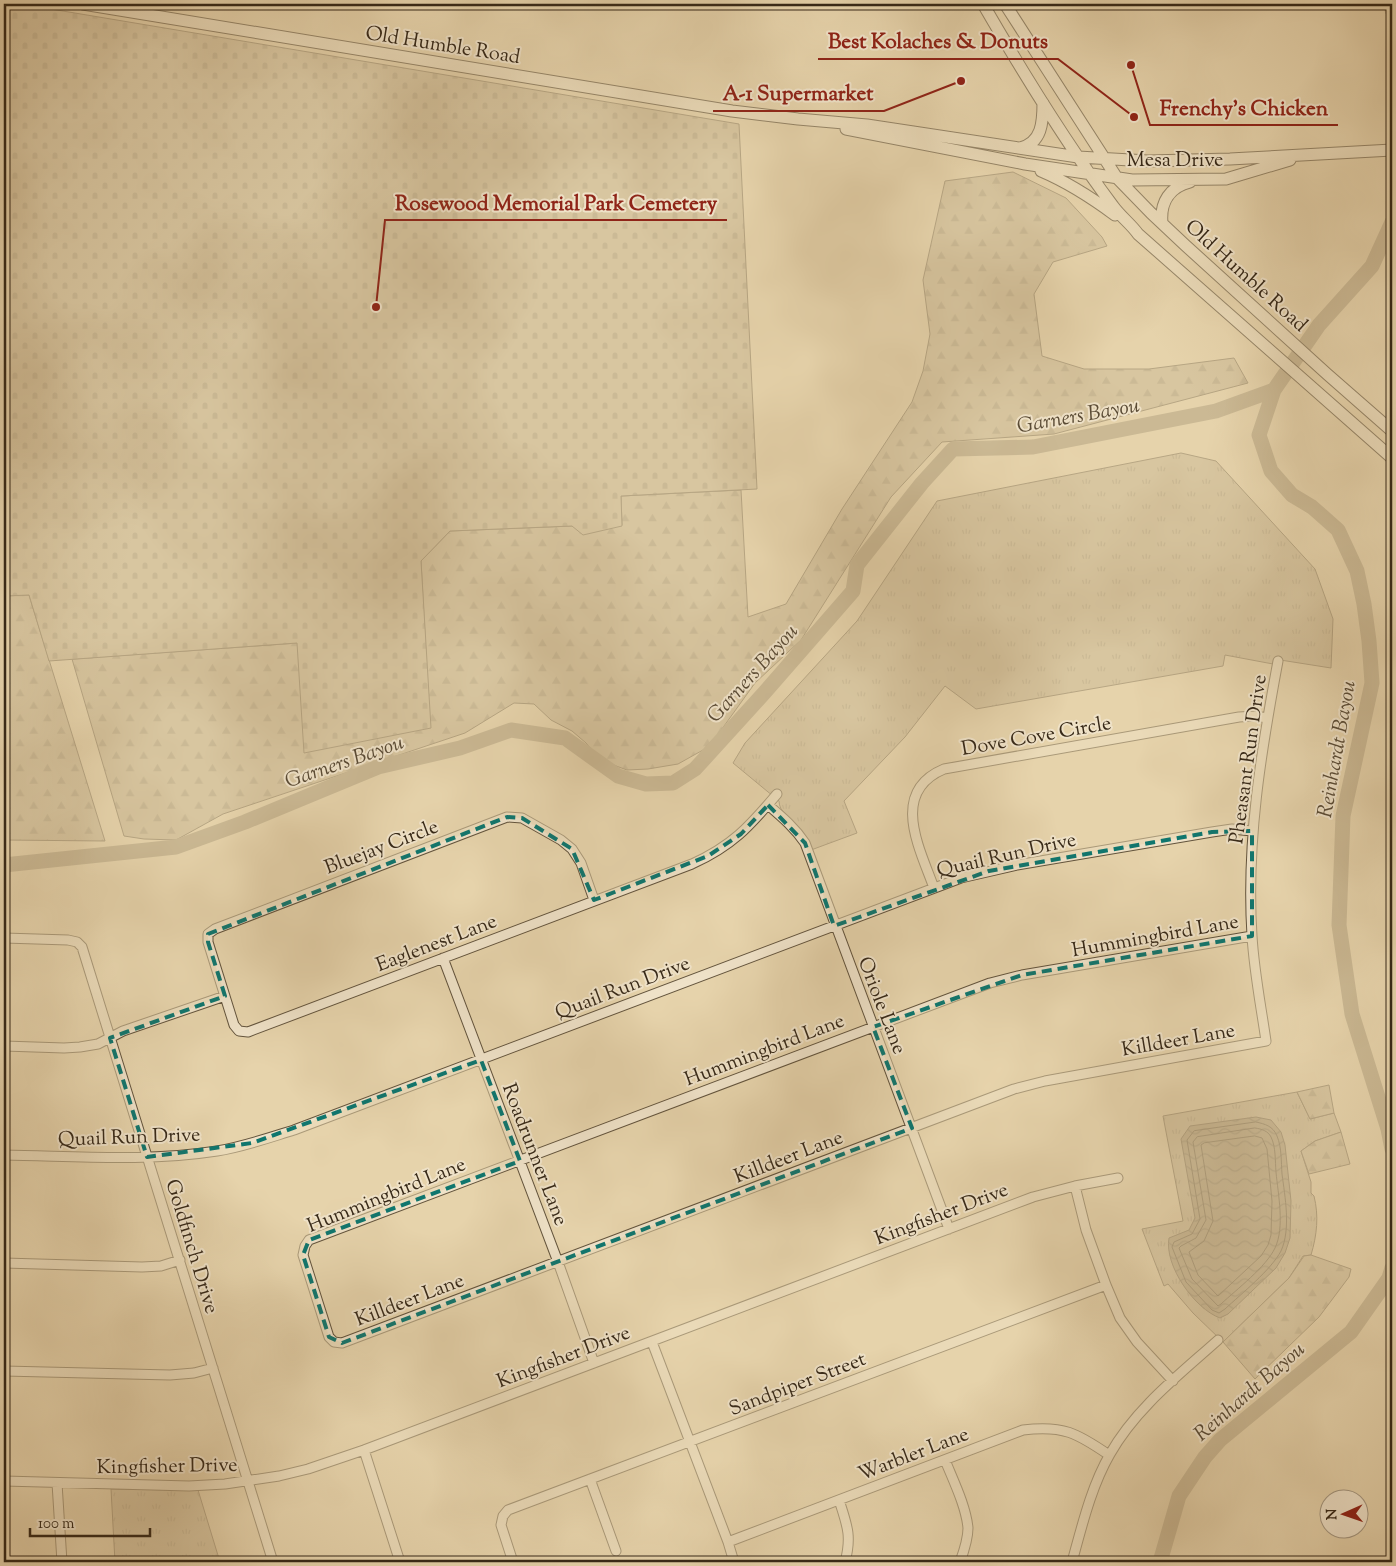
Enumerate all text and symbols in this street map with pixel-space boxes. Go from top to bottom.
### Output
street label: Old Humble Road [363,20,522,73]
callout: Best Kolaches & Donuts [818,23,1058,59]
text: Best Kolaches & Donuts [828,28,1048,58]
callout: A-1 Supermarket [713,75,884,111]
text: A-1 Supermarket [723,80,874,110]
callout: Frenchy's Chicken [1150,89,1338,125]
text: Frenchy's Chicken [1160,95,1329,125]
street label: Mesa Drive [1127,147,1223,176]
callout: Rosewood Memorial Park Cemetery [385,184,727,220]
text: Rosewood Memorial Park Cemetery [395,190,718,220]
street label: Old Humble Road [1177,214,1313,340]
water label: Garners Bayou [1015,391,1142,443]
water label: Garners Bayou [701,618,806,730]
street label: Pheasant Run Drive [1223,673,1276,846]
water label: Reinhardt Bayou [1311,678,1365,820]
street label: Dove Cove Circle [959,710,1114,765]
water label: Garners Bayou [281,729,408,797]
street label: Bluejay Circle [321,813,443,883]
street label: Quail Run Drive [934,826,1079,887]
street label: Eaglenest Lane [372,908,502,981]
street label: Hummingbird Lane [1070,909,1241,966]
street label: Quail Run Drive [551,950,695,1028]
street label: Oriole Lane [849,953,913,1059]
street label: Hummingbird Lane [681,1007,849,1095]
street label: Killdeer Lane [1119,1017,1238,1066]
street label: Roadrunner Lane [493,1079,574,1230]
street label: Quail Run Drive [57,1122,201,1155]
street label: Killdeer Lane [730,1124,848,1192]
street label: Hummingbird Lane [303,1151,471,1241]
street label: Goldfinch Drive [156,1176,225,1318]
street label: Kingfisher Drive [871,1177,1013,1254]
street label: Killdeer Lane [351,1267,469,1335]
street label: Kingfisher Drive [493,1320,635,1397]
water label: Reinhardt Bayou [1188,1336,1313,1449]
street label: Sandpiper Street [725,1346,871,1425]
street label: Warbler Lane [854,1421,974,1490]
street label: Kingfisher Drive [96,1452,238,1483]
north arrow [1318,1488,1368,1538]
scale bar [30,1506,150,1538]
text: N [1323,1508,1343,1520]
text: 100 m [38,1514,75,1535]

